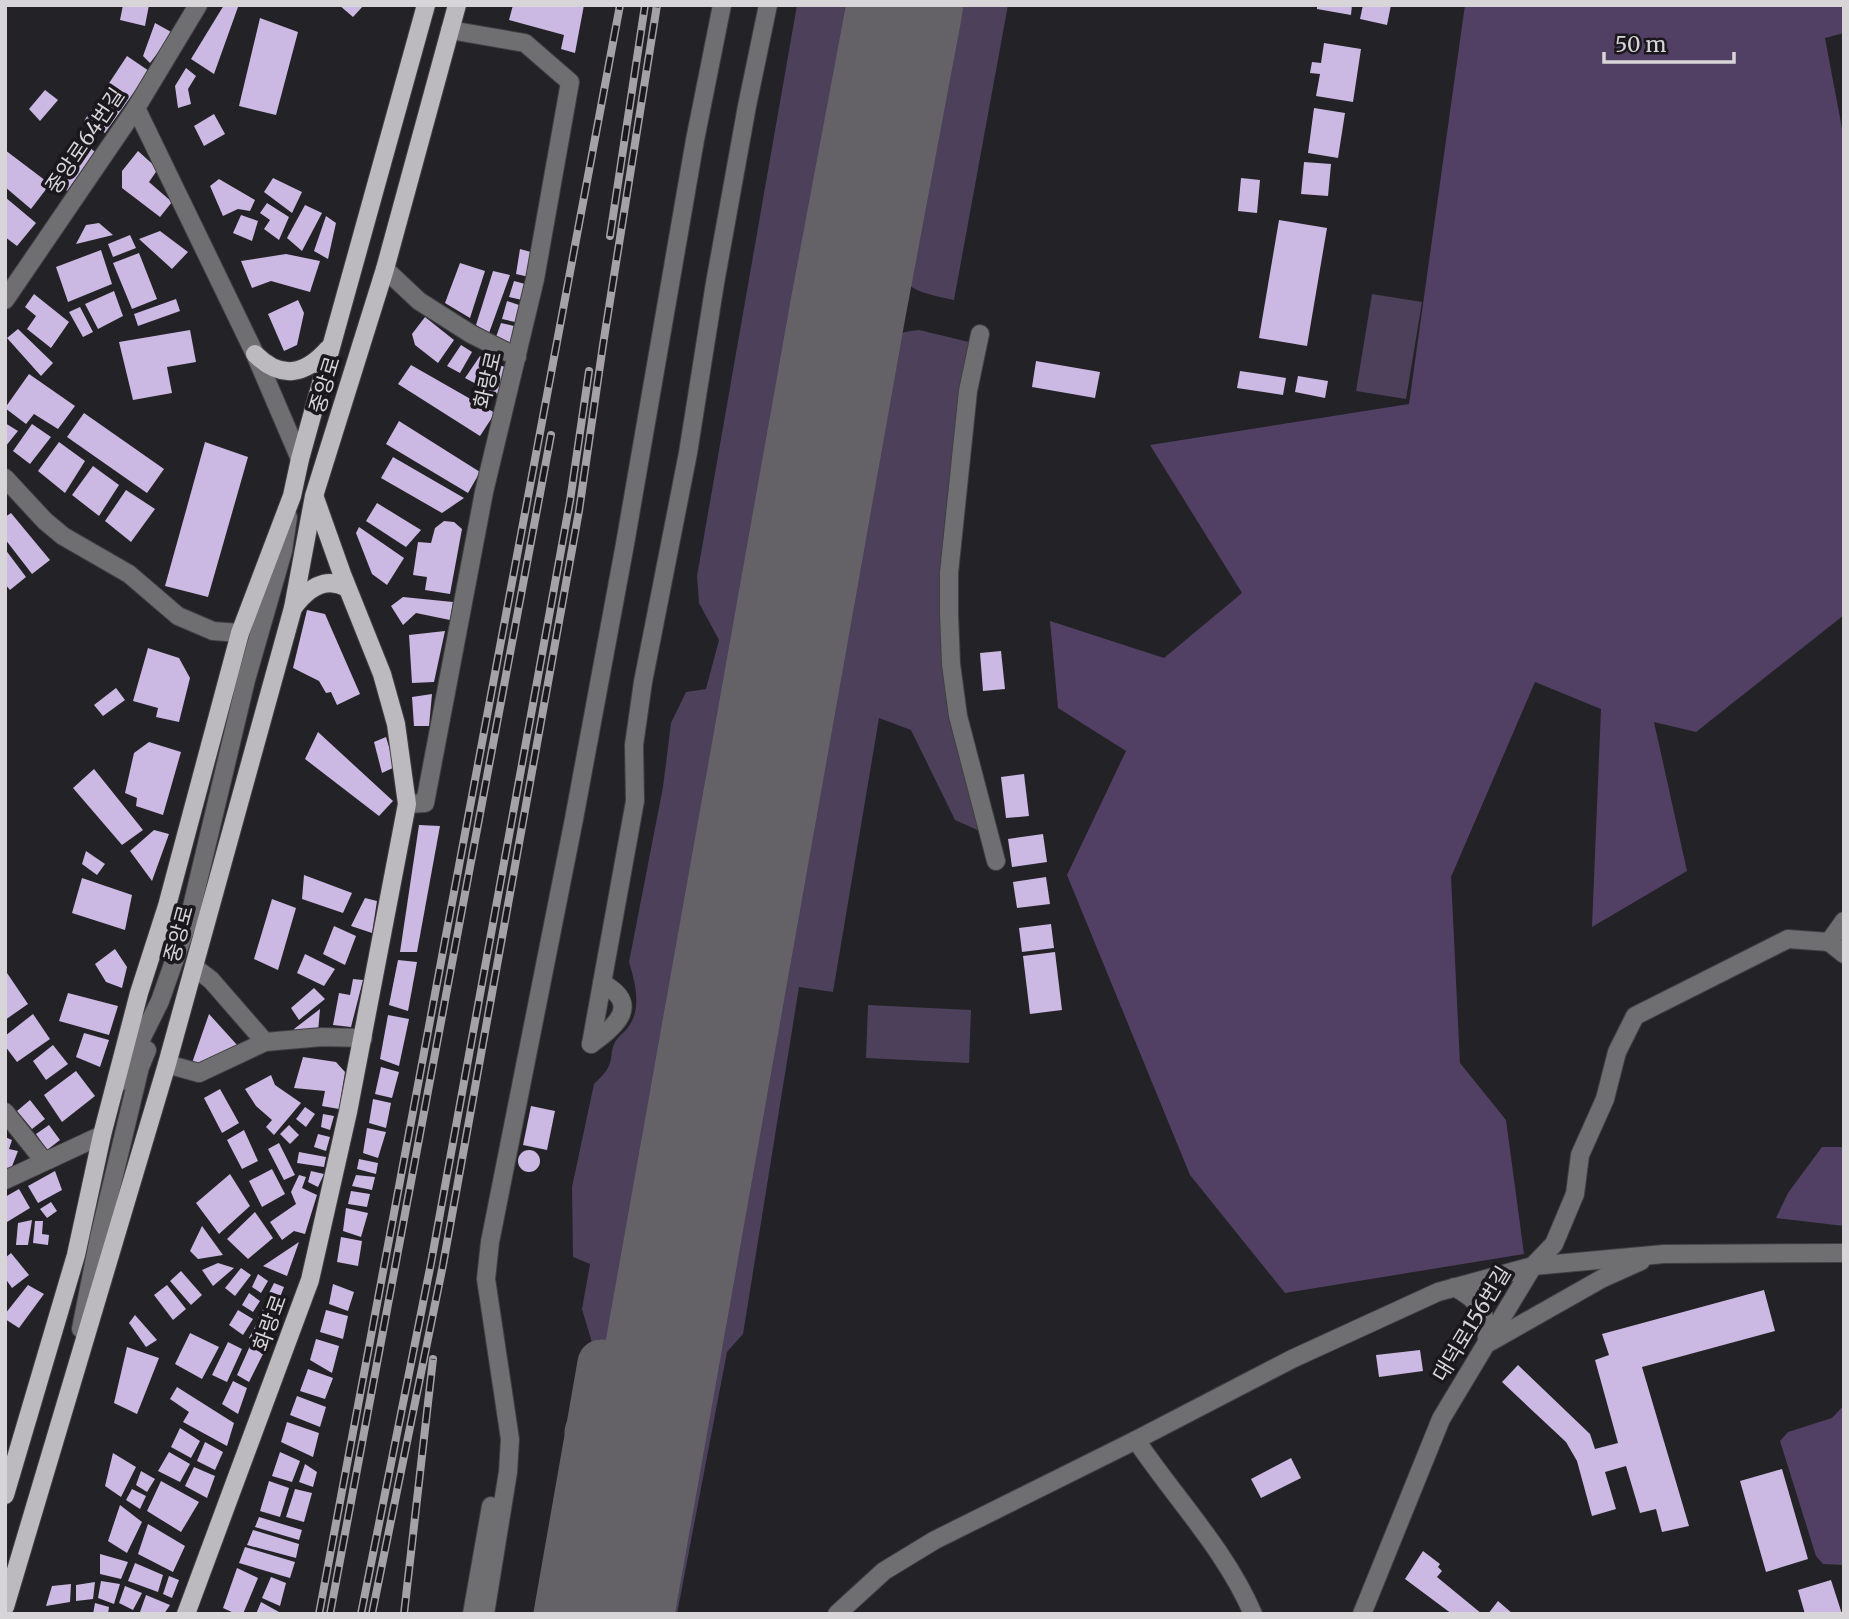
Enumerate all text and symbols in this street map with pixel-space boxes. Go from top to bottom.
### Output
scale bar [1604,21,1734,65]
text: 50 m [1615,31,1666,58]
street label: 중앙로64번길 [39,83,130,199]
street label: 화랑로 [468,349,507,411]
street label: 중앙로 [303,353,346,417]
street label: 중앙로 [158,902,199,965]
street label: 대덕로156번길 [1427,1261,1517,1386]
street label: 화랑로 [247,1291,292,1355]

